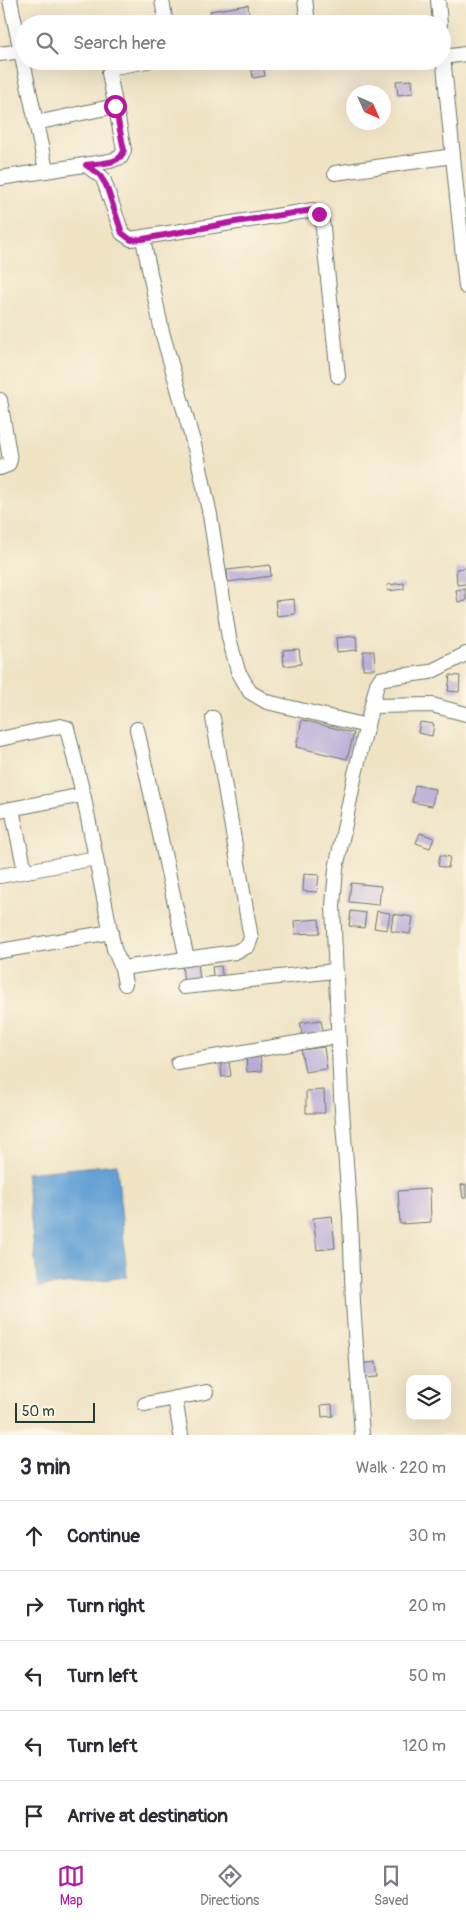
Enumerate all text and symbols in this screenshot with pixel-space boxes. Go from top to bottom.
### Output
search box [15,15,451,70]
icon: search [33,29,61,57]
text: Search here [73,31,166,55]
north arrow [346,85,391,130]
route start [104,95,127,118]
route end [308,203,331,226]
map controls [406,1375,451,1420]
button: layers [406,1375,451,1420]
scale bar [15,1400,95,1423]
text: 50 m [22,1403,55,1420]
text: 3 min [20,1454,70,1481]
text: Walk · 220 m [356,1458,446,1478]
icon: ahead [20,1522,48,1550]
text: Continue [67,1524,140,1548]
text: 30 m [408,1526,446,1546]
icon: right [20,1592,48,1620]
text: Turn right [67,1594,145,1618]
text: 20 m [408,1596,446,1616]
icon: left [20,1662,48,1690]
text: Turn left [67,1664,137,1688]
text: 50 m [409,1666,446,1686]
icon: left [20,1732,48,1760]
text: Turn left [67,1734,137,1758]
text: 120 m [402,1736,446,1756]
icon: arrive [20,1802,48,1830]
text: Arrive at destination [67,1804,228,1828]
tab: Map [57,1862,85,1909]
tab: Directions [200,1862,259,1909]
tab: Saved [374,1862,409,1909]

